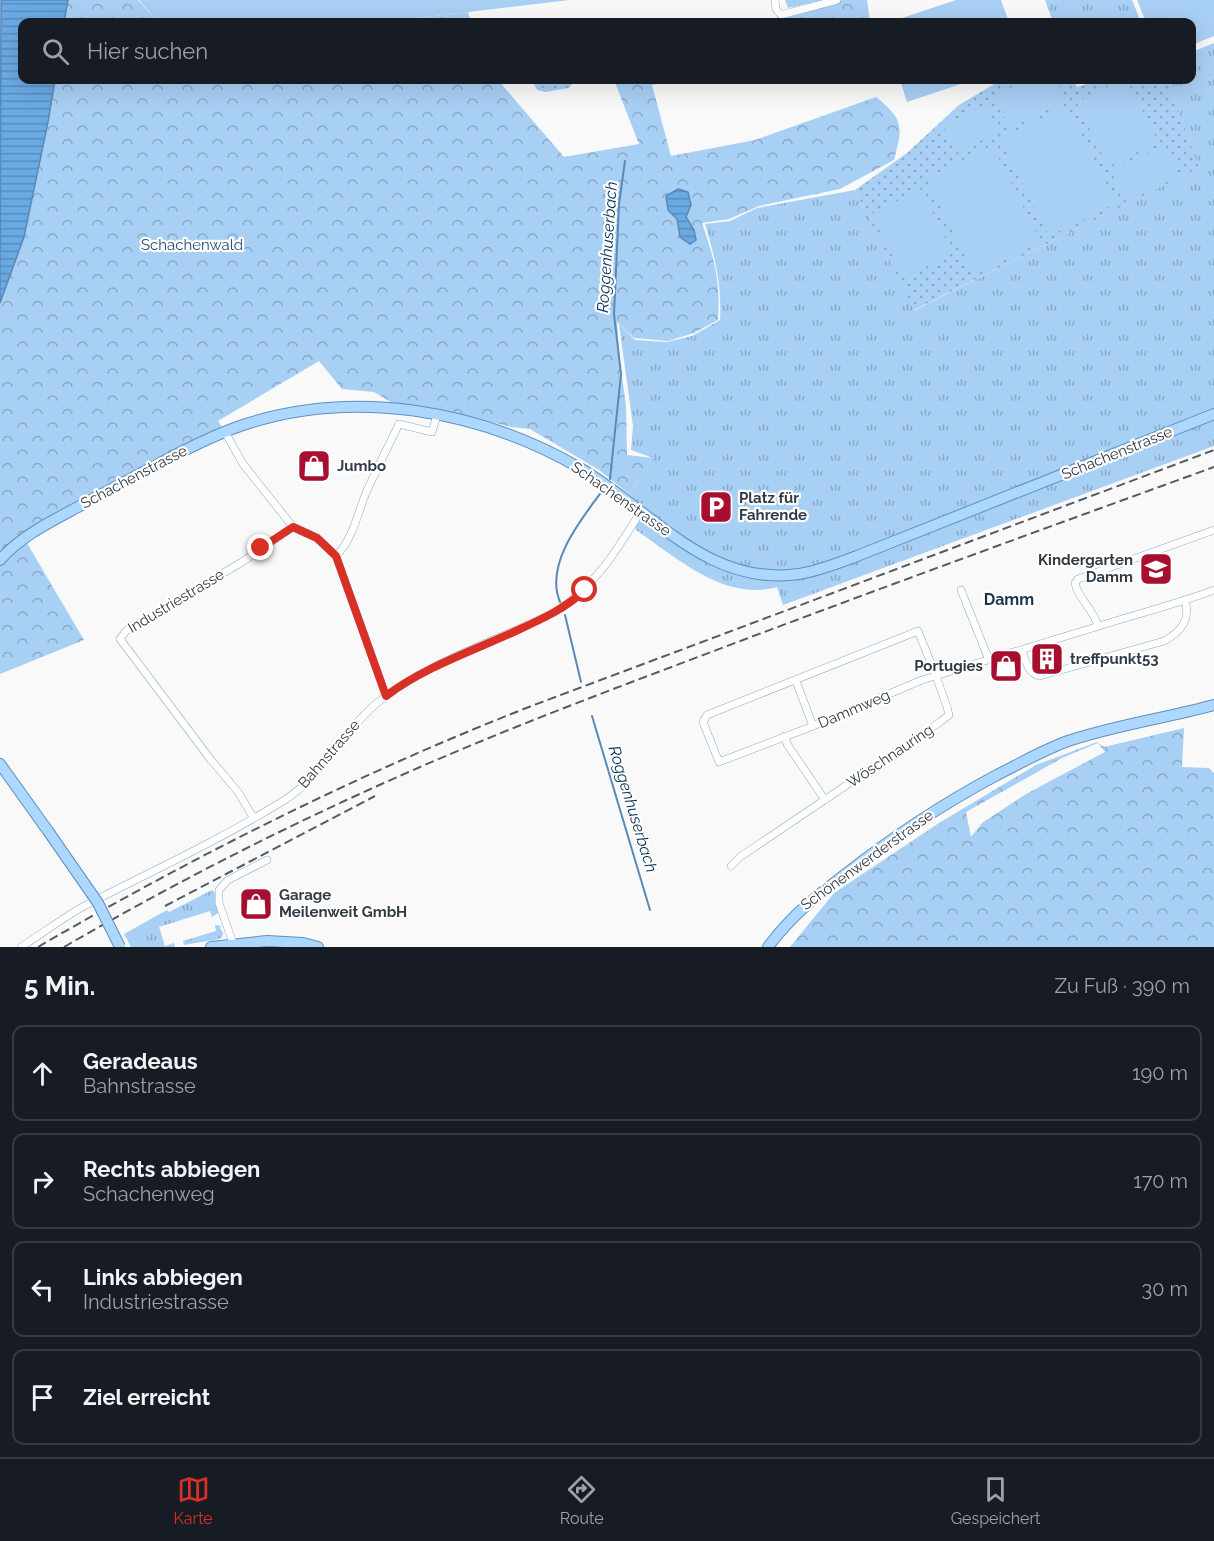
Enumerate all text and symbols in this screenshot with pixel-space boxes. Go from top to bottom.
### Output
search box [18,18,1196,84]
icon: search [39,35,72,68]
text: Hier suchen [87,38,208,64]
water label: Roggenhuserbach [593,181,621,313]
park label: Schachenwald [141,236,243,254]
street label: Schachenstrasse [1059,423,1175,483]
street label: Schachenstrasse [78,441,190,513]
shop icon: Jumbo [296,448,332,484]
place label: Jumbo [337,457,386,475]
street label: Schachenstrasse [568,458,675,540]
parking icon: Platz für Fahrende [698,489,734,525]
place label: Platz für Fahrende [739,489,807,524]
route end [247,534,273,560]
place label: Kindergarten Damm [1038,551,1133,586]
school or university icon: Kindergarten Damm [1138,551,1174,587]
street label: Industriestrasse [125,565,228,637]
route start [571,576,597,602]
district label: Damm [984,590,1034,609]
building icon: treffpunkt53 [1029,641,1065,677]
shop icon: Portugies [988,648,1024,684]
place label: treffpunkt53 [1070,650,1159,668]
place label: Portugies [914,657,983,675]
street label: Dammweg [815,686,893,732]
street label: Bahnstrasse [294,716,364,792]
street label: Wöschnauring [843,721,937,791]
water label: Roggenhuserbach [605,743,661,875]
street label: Schönenwerderstrasse [797,806,937,914]
shop icon: Garage Meilenweit GmbH [238,886,274,922]
place label: Garage Meilenweit GmbH [279,886,407,921]
text: 5 Min. [24,971,95,1001]
text: Zu Fuß · 390 m [1055,974,1190,998]
text: Geradeaus [83,1048,198,1074]
icon: ahead [26,1057,59,1090]
text: 190 m [1132,1061,1188,1085]
text: Bahnstrasse [83,1074,196,1098]
text: Rechts abbiegen [83,1156,260,1182]
icon: right [26,1165,59,1198]
text: 170 m [1133,1169,1188,1193]
text: Schachenweg [83,1182,215,1206]
text: Links abbiegen [83,1264,243,1290]
icon: left [26,1273,59,1306]
text: 30 m [1142,1277,1188,1301]
text: Industriestrasse [83,1290,229,1314]
icon: arrive [26,1381,59,1414]
text: Ziel erreicht [83,1384,210,1410]
tab: Karte [174,1473,213,1528]
tab: Route [560,1473,604,1528]
tab: Gespeichert [951,1473,1040,1528]

